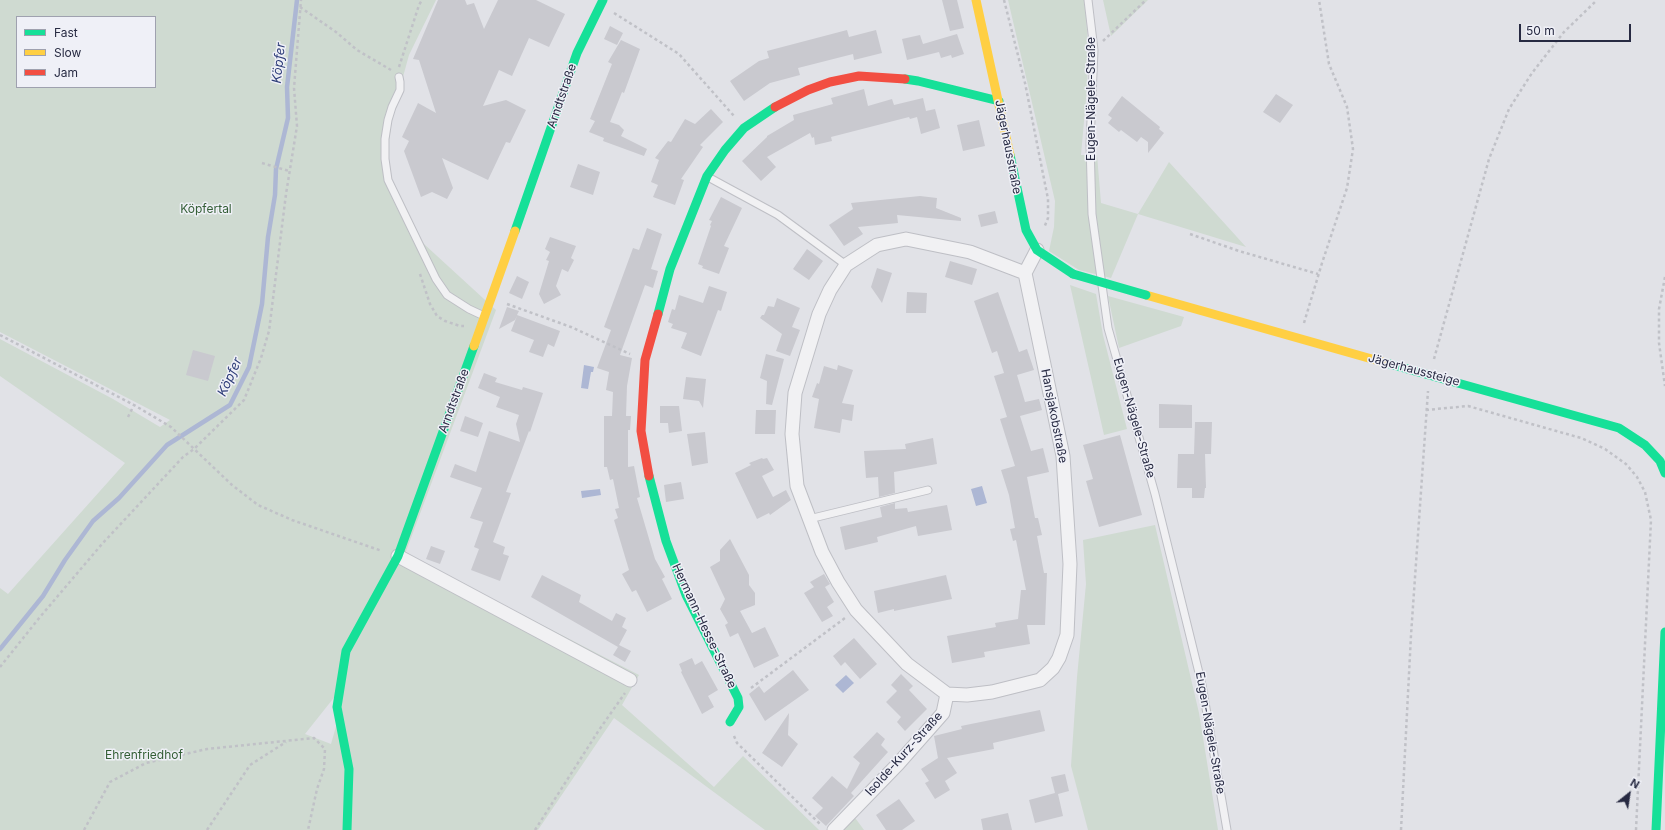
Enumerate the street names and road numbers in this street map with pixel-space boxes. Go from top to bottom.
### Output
street label: Eugen-Nägele-Straße [1084,37,1098,161]
street label: Arndtstraße [544,62,580,130]
street label: Jägerhausstraße [992,99,1024,195]
street label: Jägerhaussteige [1367,351,1461,389]
street label: Eugen-Nägele-Straße [1110,356,1158,480]
street label: Arndtstraße [436,367,472,435]
street label: Hansjakobstraße [1038,368,1070,464]
street label: Hermann-Hesse-Straße [669,561,739,691]
street label: Eugen-Nägele-Straße [1192,671,1228,795]
street label: Isolde-Kurz-Straße [862,709,946,799]

